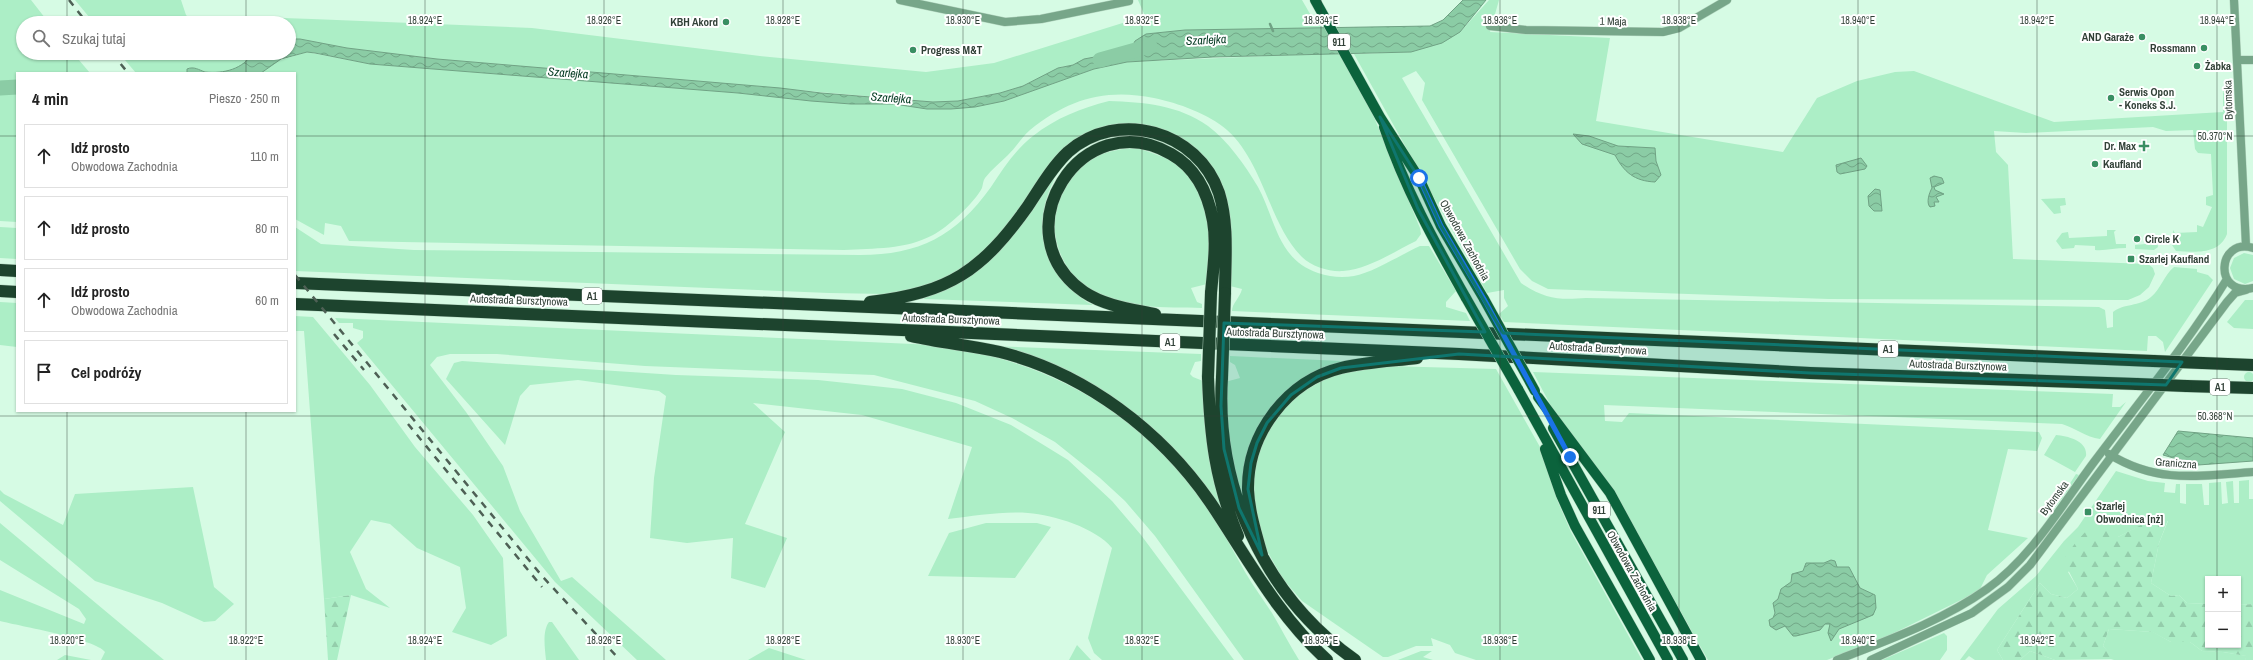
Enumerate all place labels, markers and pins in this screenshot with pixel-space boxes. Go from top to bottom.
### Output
place label: KBH Akord [670,15,718,29]
marker: KBH Akord [721,17,731,27]
place label: AND Garaże [2082,30,2134,44]
marker: AND Garaże [2137,32,2147,42]
place label: Rossmann [2150,41,2196,55]
place label: Progress M&T [921,43,983,57]
marker: Rossmann [2199,43,2209,53]
marker: Progress M&T [908,45,918,55]
place label: Żabka [2205,59,2231,73]
marker: Żabka [2192,61,2202,71]
place label: Serwis Opon - Koneks S.J. [2119,85,2176,112]
marker: Serwis Opon - Koneks S.J. [2106,93,2116,103]
place label: Dr. Max [2104,139,2136,153]
marker: Dr. Max [2139,141,2149,151]
place label: Kaufland [2103,157,2142,171]
marker: Kaufland [2090,159,2100,169]
place label: Circle K [2145,232,2180,246]
marker: Circle K [2132,234,2142,244]
place label: Szarlej Kaufland [2139,252,2209,266]
marker: Szarlej Kaufland [2126,254,2136,264]
place label: Szarlej Obwodnica [nż] [2096,499,2163,526]
marker: Szarlej Obwodnica [nż] [2083,507,2093,517]

